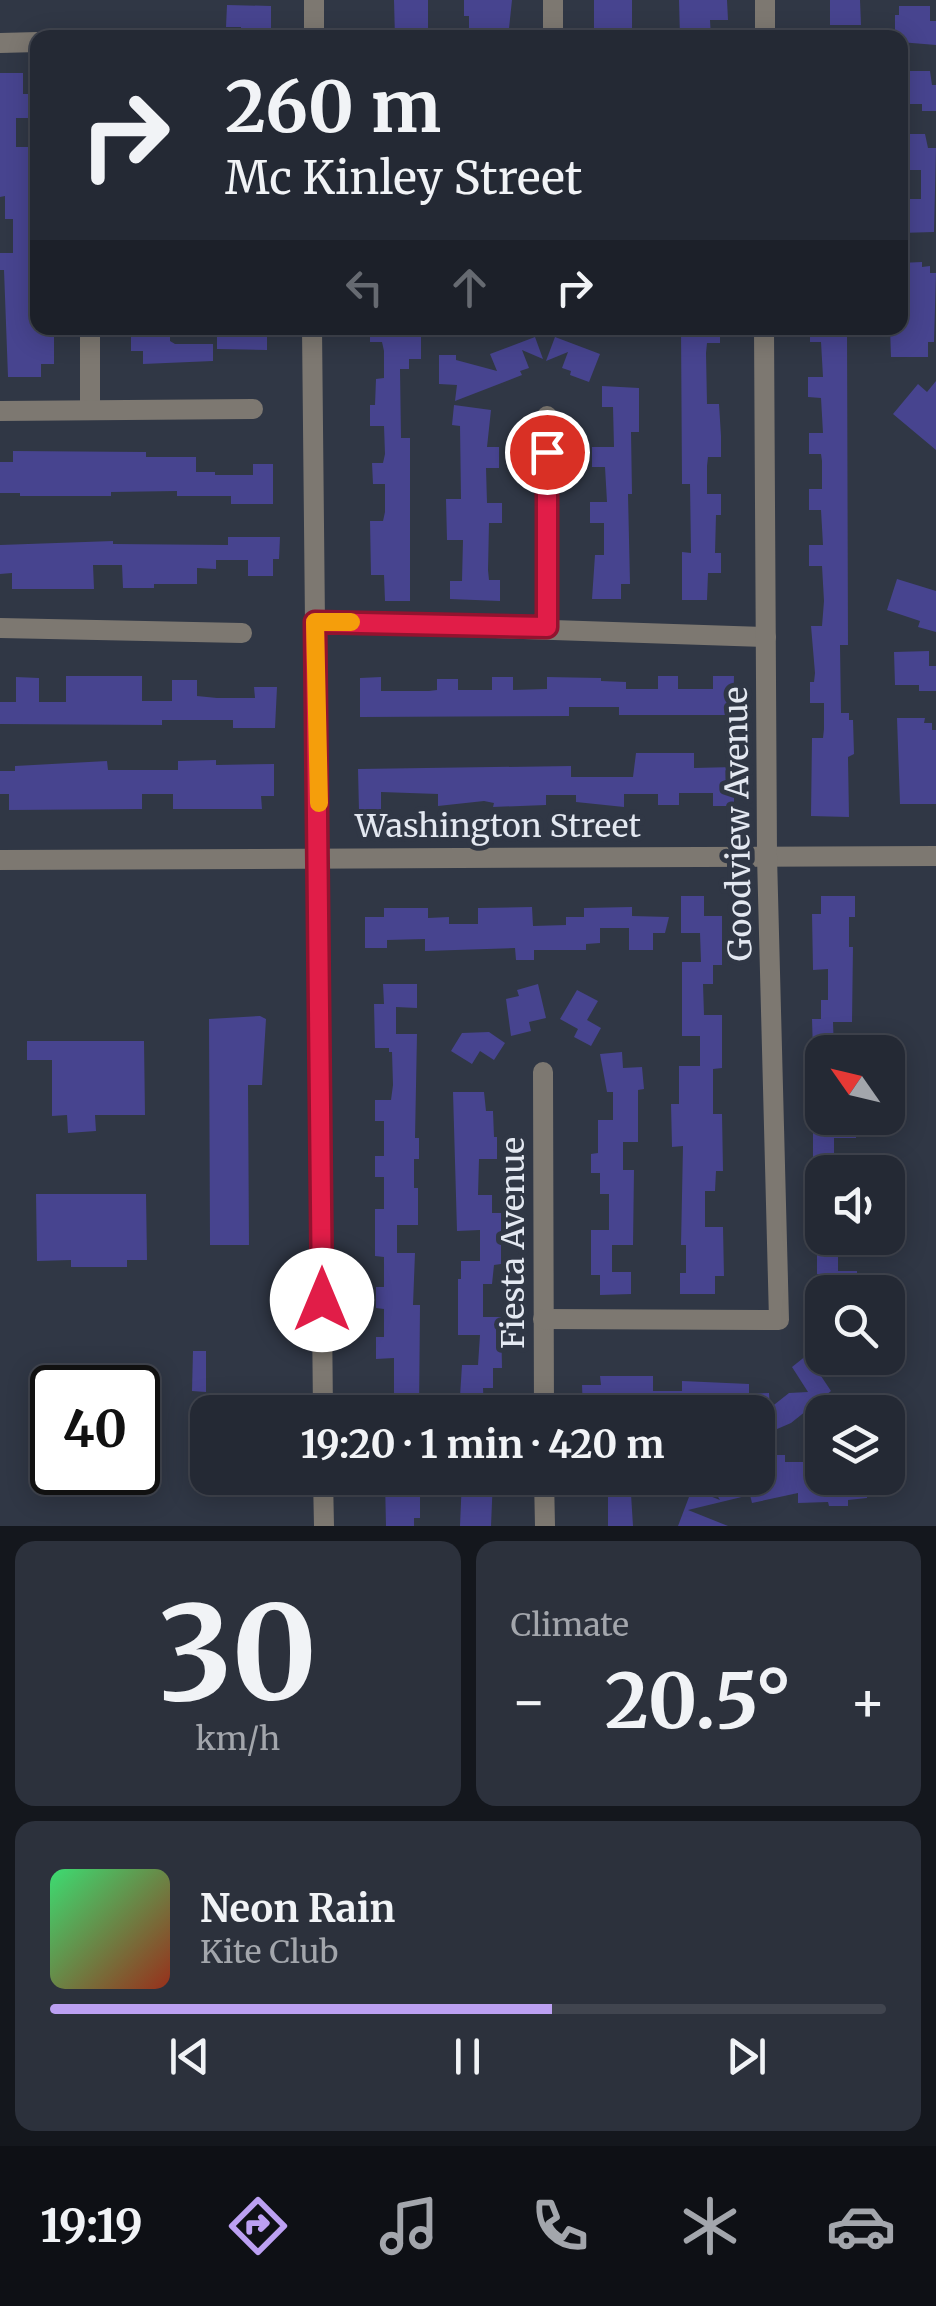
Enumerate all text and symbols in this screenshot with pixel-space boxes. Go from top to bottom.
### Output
text: 260 m [225,63,441,151]
icon: right [60,70,190,200]
text: Mc Kinley Street [225,150,582,206]
icon: left [337,260,392,315]
icon: ahead [442,260,497,315]
icon: right [547,260,602,315]
pin [505,410,590,495]
icon: arrive [520,425,575,480]
street label: Goodview Avenue [716,686,760,962]
street label: Washington Street [354,806,641,846]
north arrow [805,1035,905,1135]
map controls [805,1035,905,1495]
street label: Fiesta Avenue [493,1137,533,1349]
button: sound [805,1155,905,1255]
position arrow [270,1248,374,1352]
button: search [805,1275,905,1375]
speed limit sign: 40 [30,1365,160,1495]
button: layers [805,1395,905,1495]
text: 19:20 · 1 min · 420 m [300,1421,665,1468]
text: 30 [158,1572,317,1735]
text: Climate [511,1605,629,1645]
text: 20.5° [605,1654,792,1748]
text: − [511,1667,547,1736]
text: + [849,1667,886,1736]
text: km/h [195,1719,280,1759]
text: Neon Rain [200,1885,395,1932]
text: Kite Club [200,1932,338,1972]
icon: previous [162,2029,217,2084]
icon: pause [440,2029,495,2084]
icon: next [719,2029,774,2084]
icon: directions [223,2191,293,2261]
icon: music [374,2191,444,2261]
icon: phone [525,2191,595,2261]
icon: climate [675,2191,745,2261]
icon: car [826,2191,896,2261]
text: 19:19 [40,2198,143,2254]

